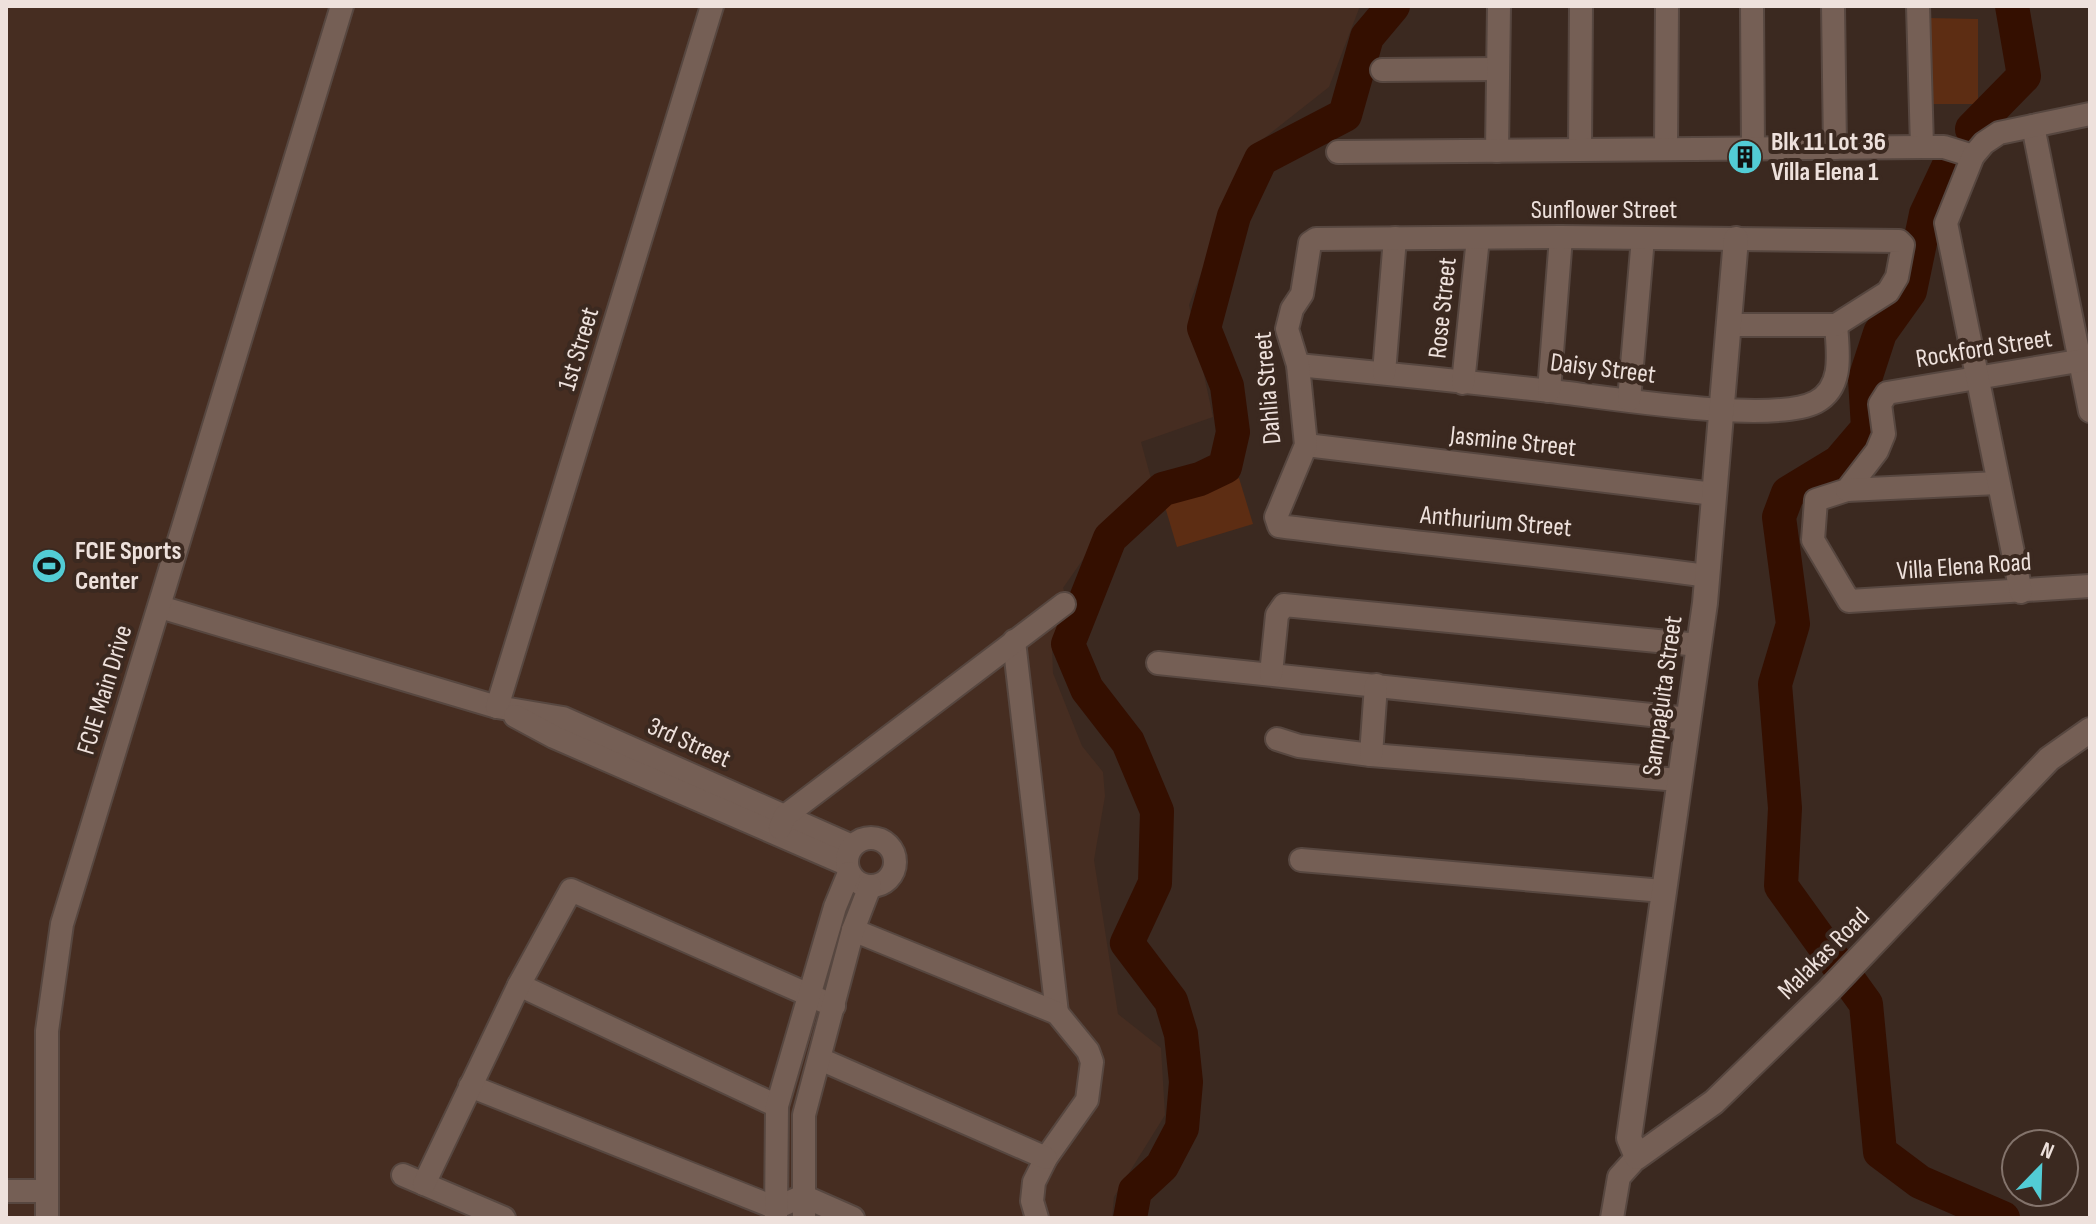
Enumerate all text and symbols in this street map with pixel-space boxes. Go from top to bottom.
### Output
place label: Blk 11 Lot 36 Villa Elena 1 [1771,127,1886,188]
building icon: Blk 11 Lot 36 Villa Elena 1 [1726,138,1764,176]
street label: Sunflower Street [1531,195,1677,226]
street label: Rose Street [1422,256,1464,360]
street label: 1st Street [552,304,606,394]
street label: Rockford Street [1914,323,2054,375]
street label: Dahlia Street [1248,330,1288,446]
street label: Daisy Street [1549,347,1657,391]
street label: Jasmine Street [1447,420,1578,464]
street label: Anthurium Street [1418,500,1573,544]
place label: FCIE Sports Center [75,536,181,597]
sports icon: FCIE Sports Center [30,547,68,585]
street label: Villa Elena Road [1896,547,2032,587]
street label: Sampaguita Street [1636,614,1690,778]
street label: FCIE Main Drive [71,622,139,758]
street label: 3rd Street [643,711,735,775]
street label: Malakas Road [1772,902,1876,1006]
north arrow [2000,1128,2080,1208]
text: N [2037,1136,2058,1166]

